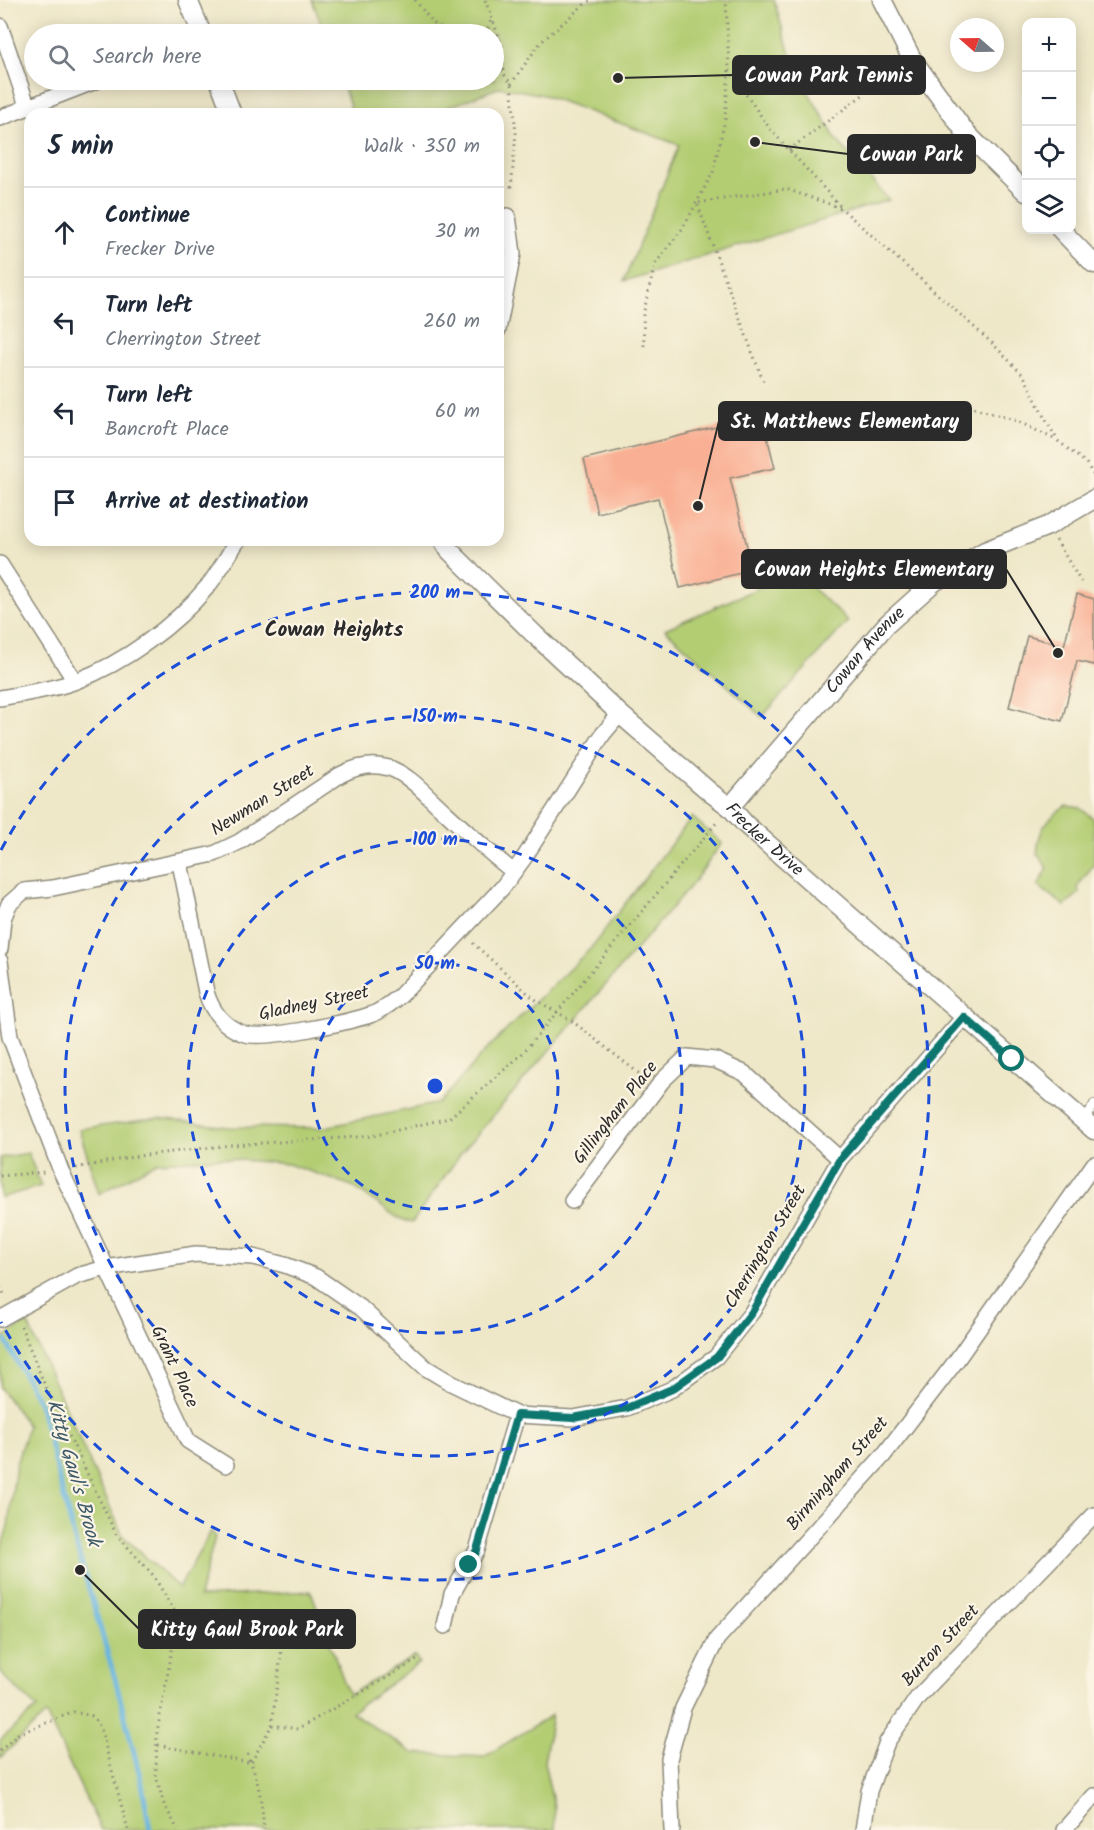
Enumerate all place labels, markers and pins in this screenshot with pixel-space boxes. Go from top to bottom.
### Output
callout: Cowan Park Tennis [733,56,925,94]
callout: Cowan Park [848,135,975,173]
callout: St. Matthews Elementary [719,402,971,440]
callout: Cowan Heights Elementary [742,550,1006,588]
centre of rings [425,1076,445,1096]
callout: Kitty Gaul Brook Park [139,1610,355,1648]

